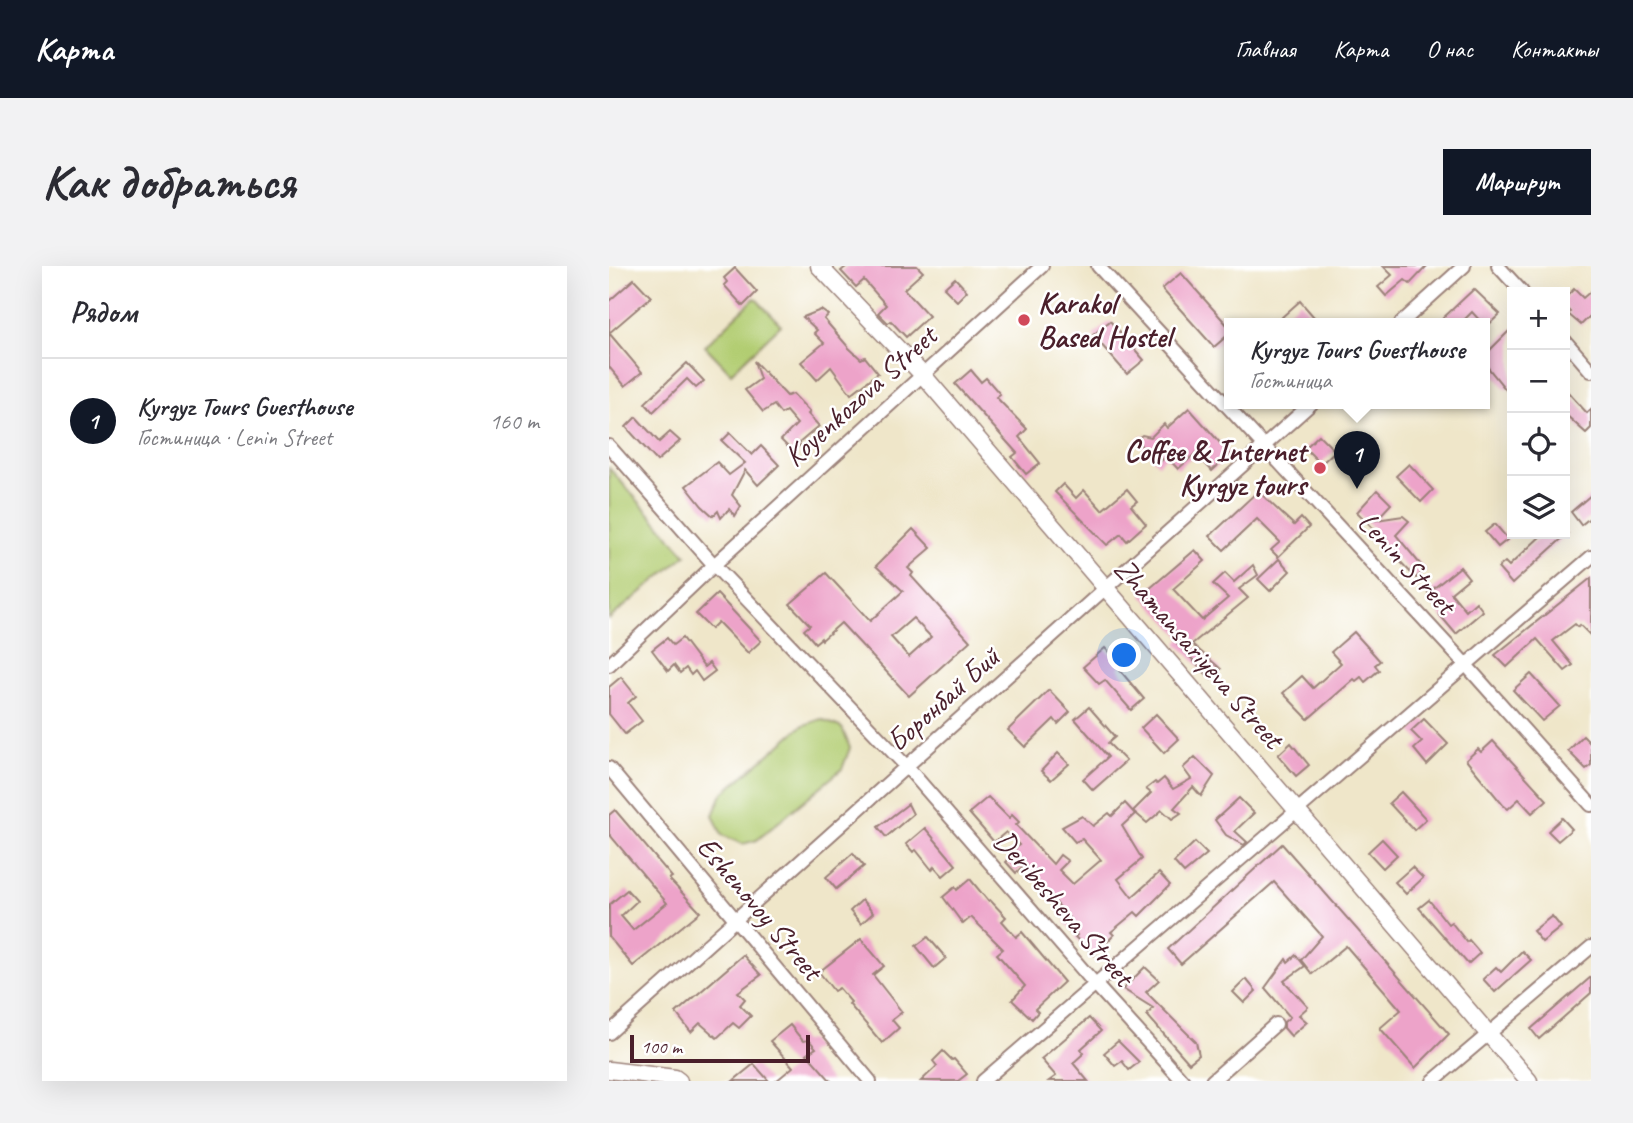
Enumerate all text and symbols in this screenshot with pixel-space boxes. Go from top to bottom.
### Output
text: Карта [35,28,114,70]
text: Главная [1235,34,1296,64]
text: Карта [1334,34,1388,64]
text: О нас [1426,34,1473,64]
text: Контакты [1511,34,1598,64]
button: Маршрут [1443,149,1591,215]
text: Как добраться [42,151,295,213]
place label: Karakol Based Hostel [1038,284,1176,356]
map controls [1507,287,1570,539]
button: + [1507,287,1570,350]
text: Рядом [70,293,137,331]
marker: Karakol Based Hostel [1016,312,1032,328]
street label: Koyenkozova Street [776,315,947,475]
popup [1224,318,1490,409]
text: Kyrgyz Tours Guesthouse [1249,333,1465,366]
button: − [1507,350,1570,413]
text: Гостиница [1249,366,1332,395]
text: Kyrgyz Tours Guesthouse [137,390,352,423]
text: 1 [88,407,98,436]
text: 160 m [490,407,539,436]
button: locate [1507,413,1570,476]
text: Гостиница · Lenin Street [137,423,332,452]
pin: 1 [1334,431,1380,489]
place label: Coffee & Internet Kyrgyz tours [1124,432,1309,504]
marker: Coffee & Internet Kyrgyz tours [1312,460,1328,476]
button: layers [1507,476,1570,539]
street label: Lenin Street [1350,504,1466,625]
street label: Zhamansariyeva Street [1106,550,1294,758]
street label: Боронбай Бий [878,637,1009,760]
your location [1107,638,1141,672]
street label: Deribesheva Street [986,822,1144,996]
street label: Eshenovoy Street [689,828,833,990]
scale bar [630,1032,810,1064]
text: 100 m [641,1035,682,1059]

